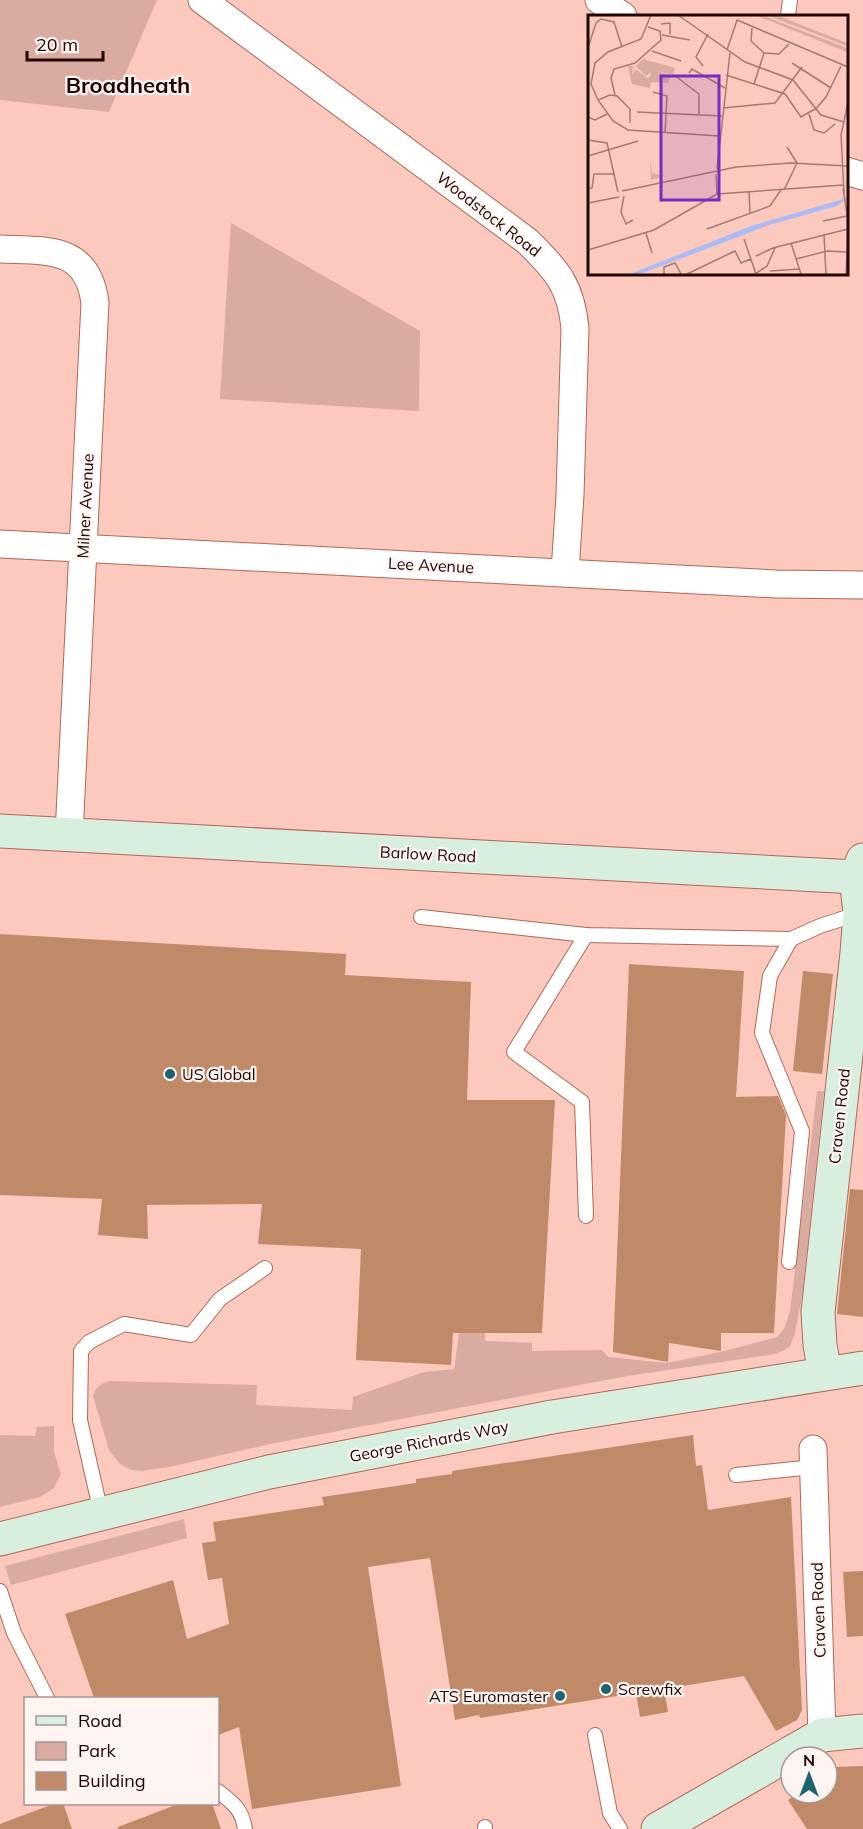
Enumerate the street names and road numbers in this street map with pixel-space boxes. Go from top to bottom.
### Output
street label: Woodstock Road [433,167,545,261]
street label: Milner Avenue [72,453,98,559]
street label: Lee Avenue [388,553,474,577]
street label: Barlow Road [379,841,477,867]
street label: Craven Road [824,1067,854,1165]
street label: George Richards Way [348,1416,511,1466]
street label: Craven Road [806,1562,830,1658]

